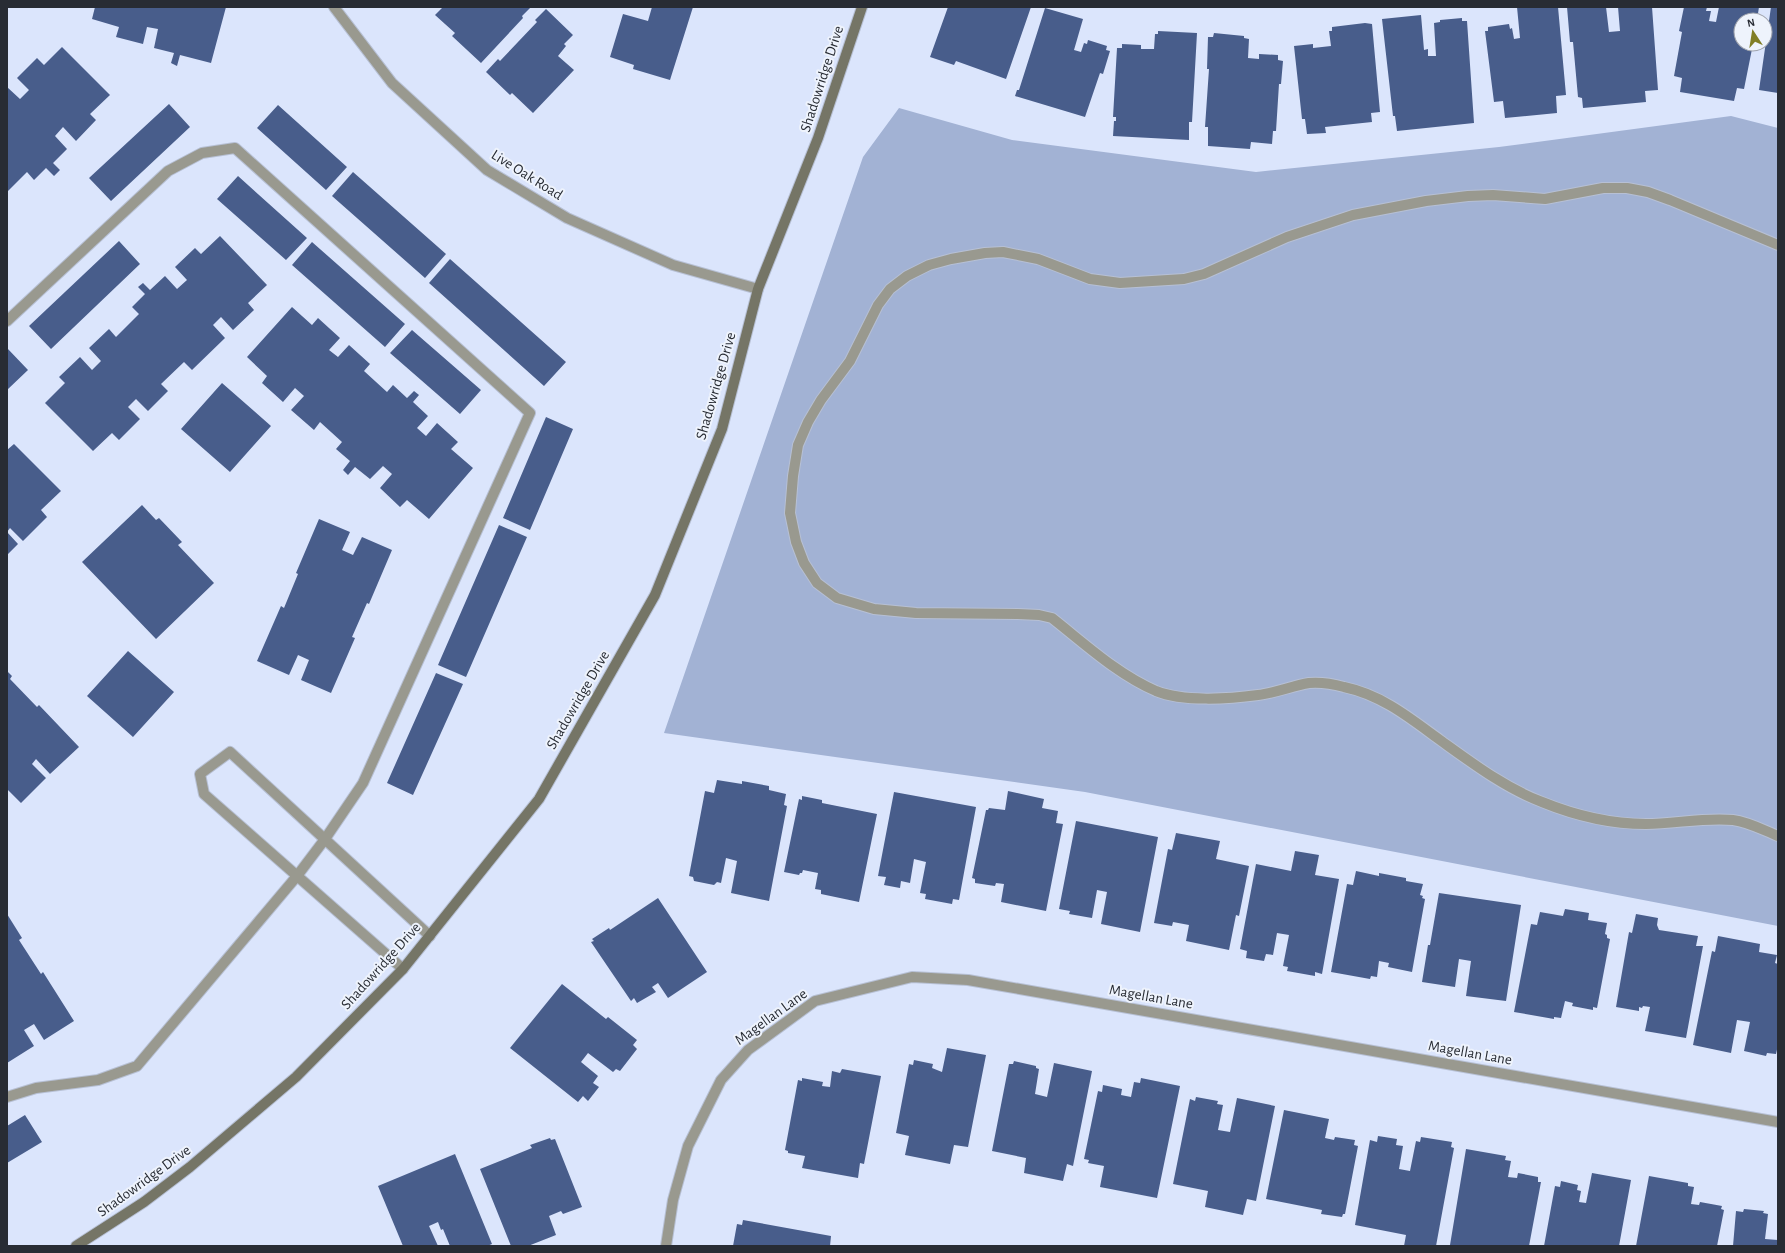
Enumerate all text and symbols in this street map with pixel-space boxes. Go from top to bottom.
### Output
north arrow [1733,12,1773,52]
text: N [1746,17,1756,29]
street label: Shadowridge Drive [798,24,846,134]
street label: Live Oak Road [489,147,566,203]
street label: Shadowridge Drive [694,331,739,441]
street label: Shadowridge Drive [544,648,612,752]
street label: Shadowridge Drive [338,920,424,1012]
street label: Magellan Lane [1108,982,1194,1012]
street label: Magellan Lane [732,986,810,1048]
street label: Magellan Lane [1427,1038,1513,1068]
street label: Shadowridge Drive [95,1142,193,1220]

